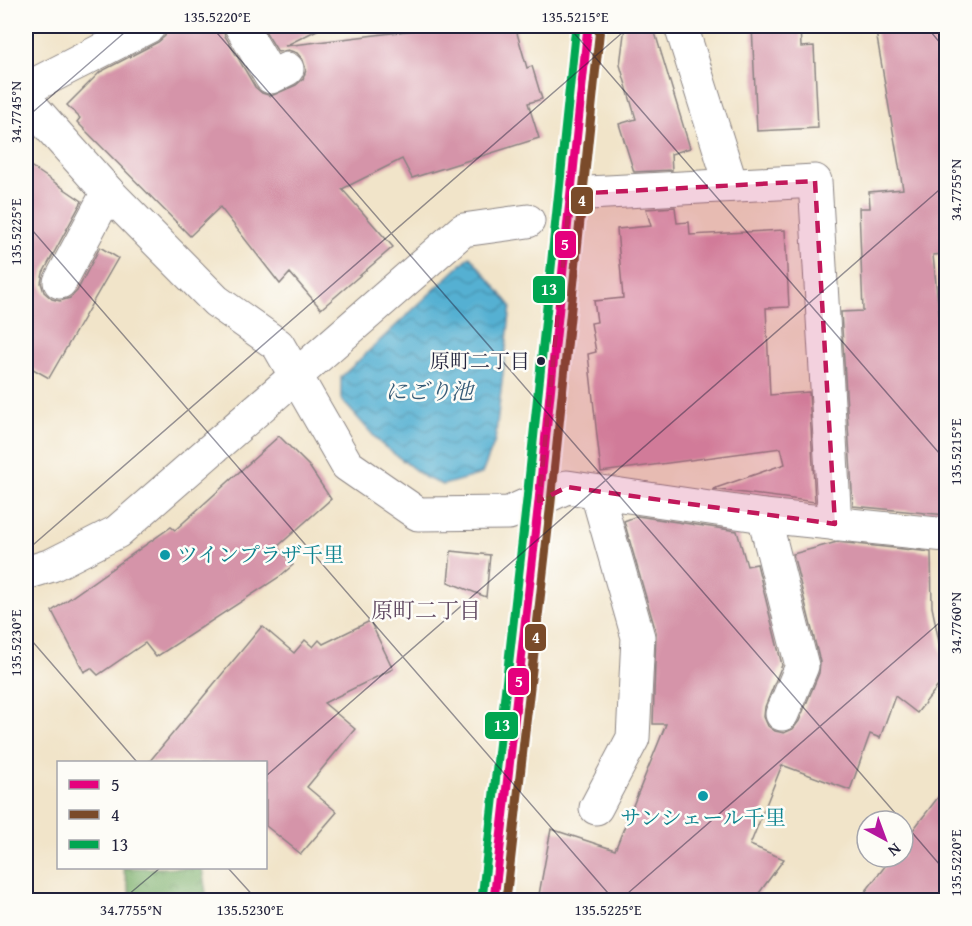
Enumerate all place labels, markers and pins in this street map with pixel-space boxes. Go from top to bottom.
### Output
place label: 原町二丁目 [430,346,530,375]
marker: 原町二丁目 [535,355,547,367]
place label: ツインプラザ千里 [177,539,344,570]
marker: ツインプラザ千里 [158,548,172,562]
marker: サンシェール千里 [696,789,710,803]
place label: サンシェール千里 [620,802,786,833]

